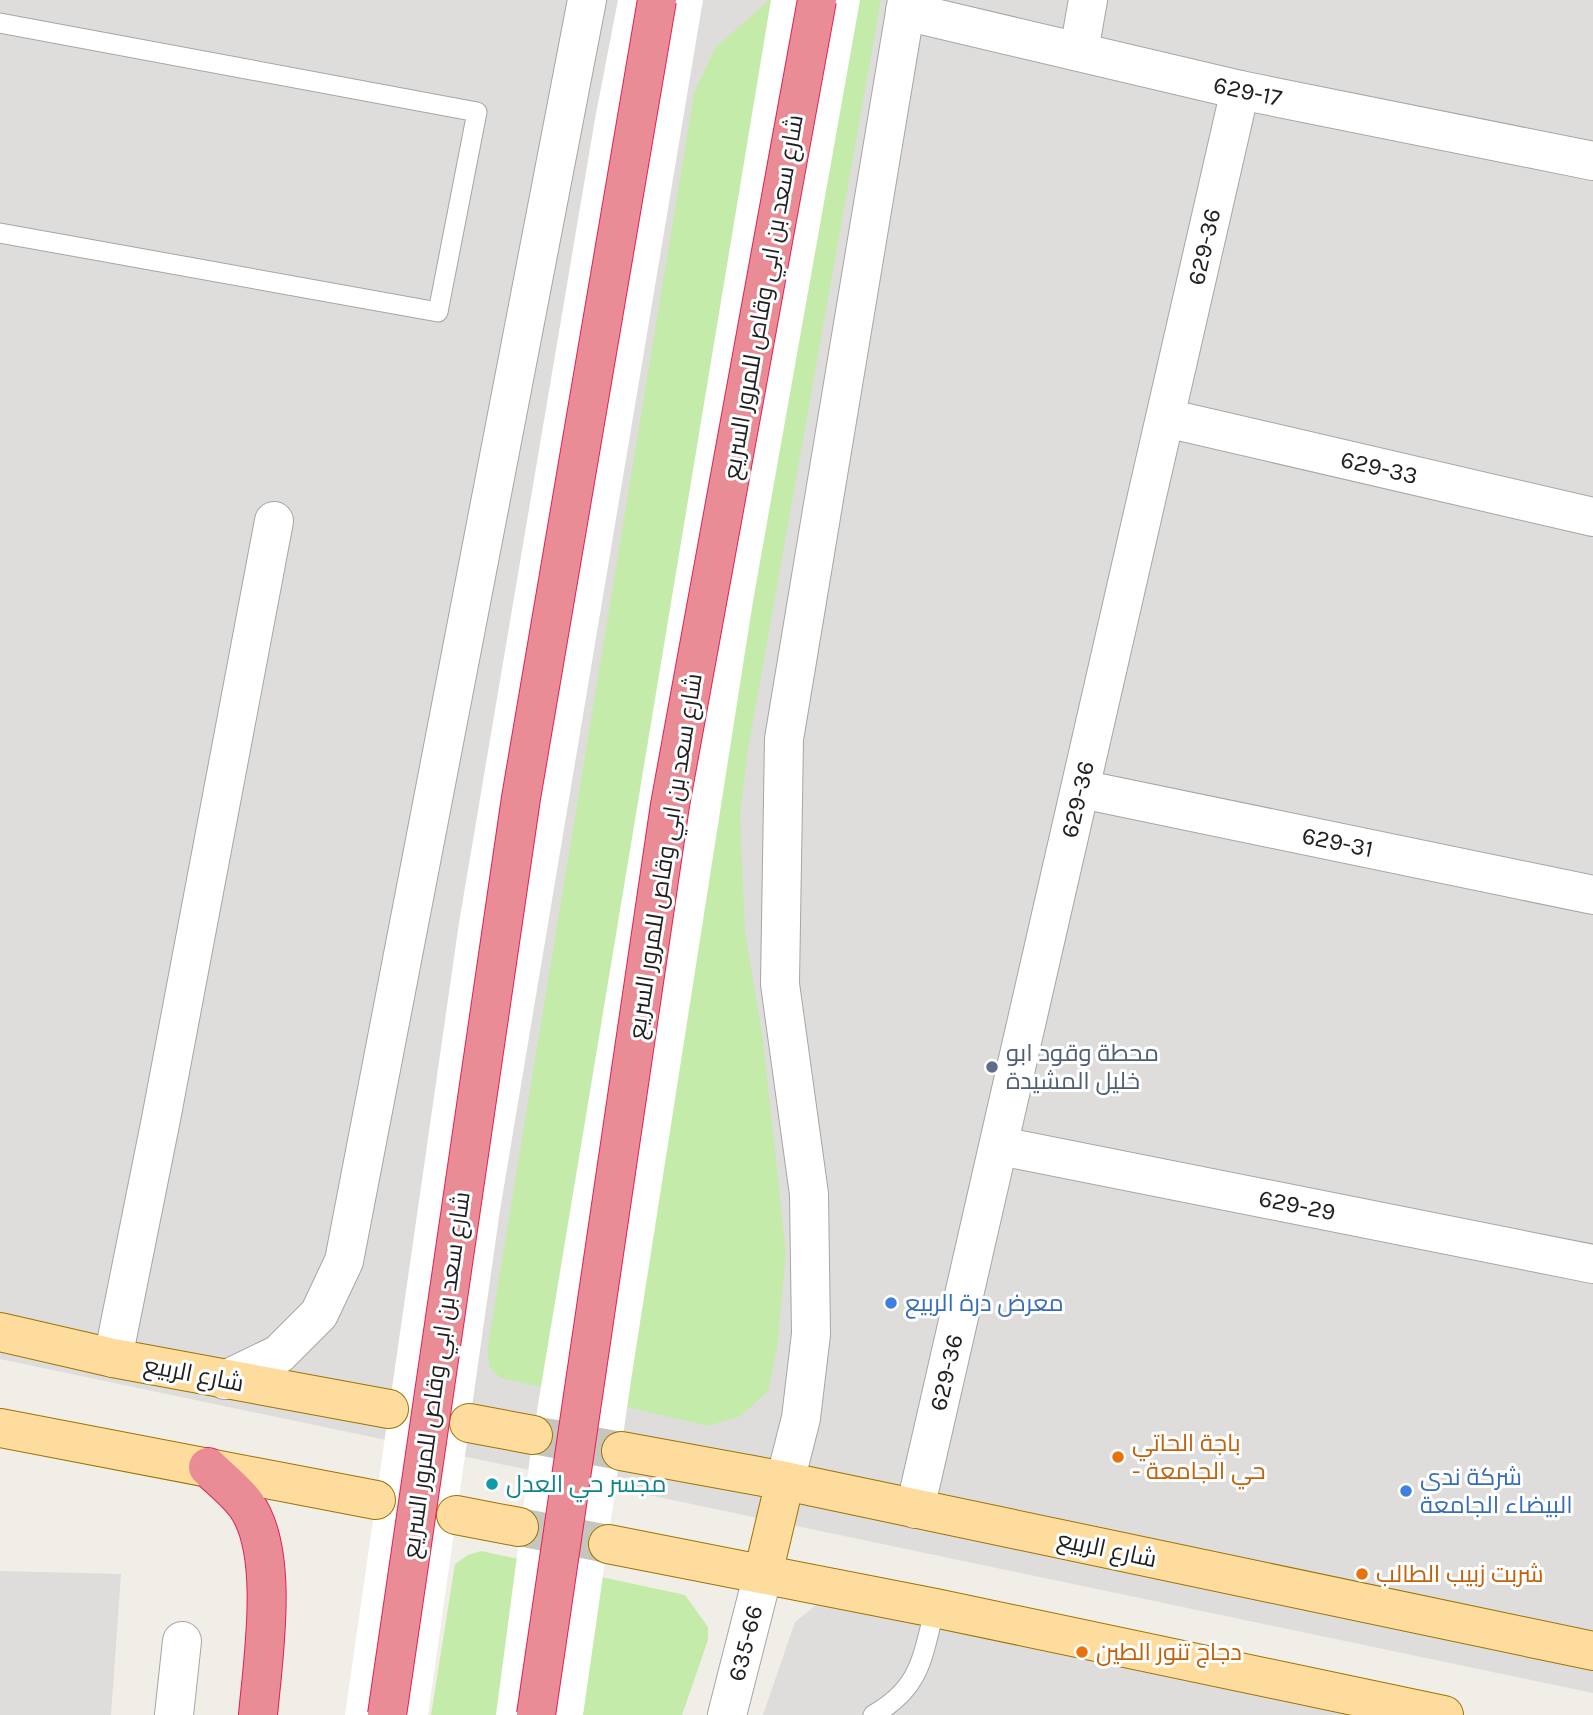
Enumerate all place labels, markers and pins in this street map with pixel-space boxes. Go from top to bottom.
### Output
place label: محطة وقود ابو خليل المشيدة [1006,1039,1159,1095]
marker: محطة وقود ابو خليل المشيدة [984,1059,1000,1075]
place label: معرض درة الربيع [905,1289,1064,1319]
marker: معرض درة الربيع [883,1295,899,1311]
place label: باجة الحاتي - حي الجامعة [1132,1429,1265,1490]
marker: باجة الحاتي - حي الجامعة [1110,1449,1126,1465]
place label: شركة ندى البيضاء الجامعة [1420,1463,1573,1519]
place label: مجسر حي العدل [506,1470,666,1503]
marker: مجسر حي العدل [484,1476,500,1492]
marker: شركة ندى البيضاء الجامعة [1398,1483,1414,1499]
place label: شربت زبيب الطالب [1376,1560,1544,1588]
marker: شربت زبيب الطالب [1354,1566,1370,1582]
place label: دجاج تنور الطين [1096,1638,1242,1668]
marker: دجاج تنور الطين [1074,1644,1090,1660]

